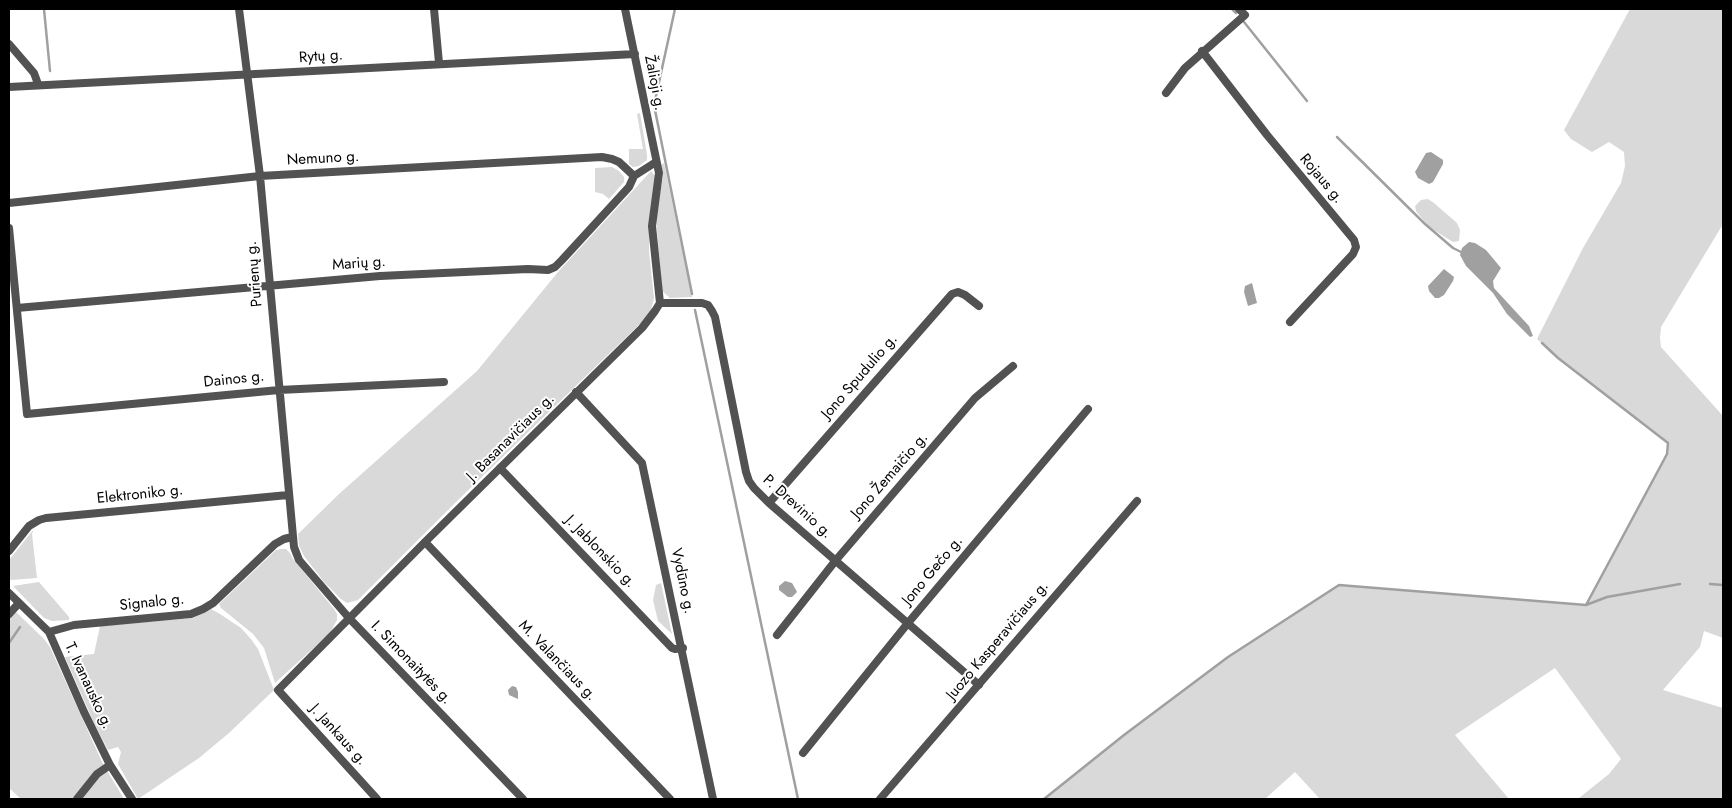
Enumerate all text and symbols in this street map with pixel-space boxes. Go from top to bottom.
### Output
street label: Rytų g. [298,46,344,68]
street label: Žalioji g. [640,54,668,112]
street label: Nemuno g. [286,148,360,170]
street label: Rojaus g. [1295,151,1347,207]
street label: Purienų g. [243,240,267,308]
street label: Marių g. [332,253,386,275]
street label: Jono Spudulio g. [818,331,902,423]
street label: Dainos g. [203,368,265,392]
street label: J. Basanavičiaus g. [463,390,559,486]
street label: Jono Žemaičio g. [848,429,932,523]
street label: P. Drevinio g. [759,471,835,543]
street label: Elektroniko g. [96,482,184,508]
street label: J. Jablonskio g. [561,512,639,592]
street label: Jono Gečo g. [899,533,967,609]
street label: Vydūno g. [666,547,698,615]
street label: Juozo Kasperavičiaus g. [943,578,1053,704]
street label: Signalo g. [119,591,185,615]
street label: M. Valančiaus g. [514,617,600,705]
street label: I. Simonaitytės g. [367,618,455,708]
street label: T. Ivanausko g. [60,640,116,732]
street label: J. Jankaus g. [306,701,370,769]

